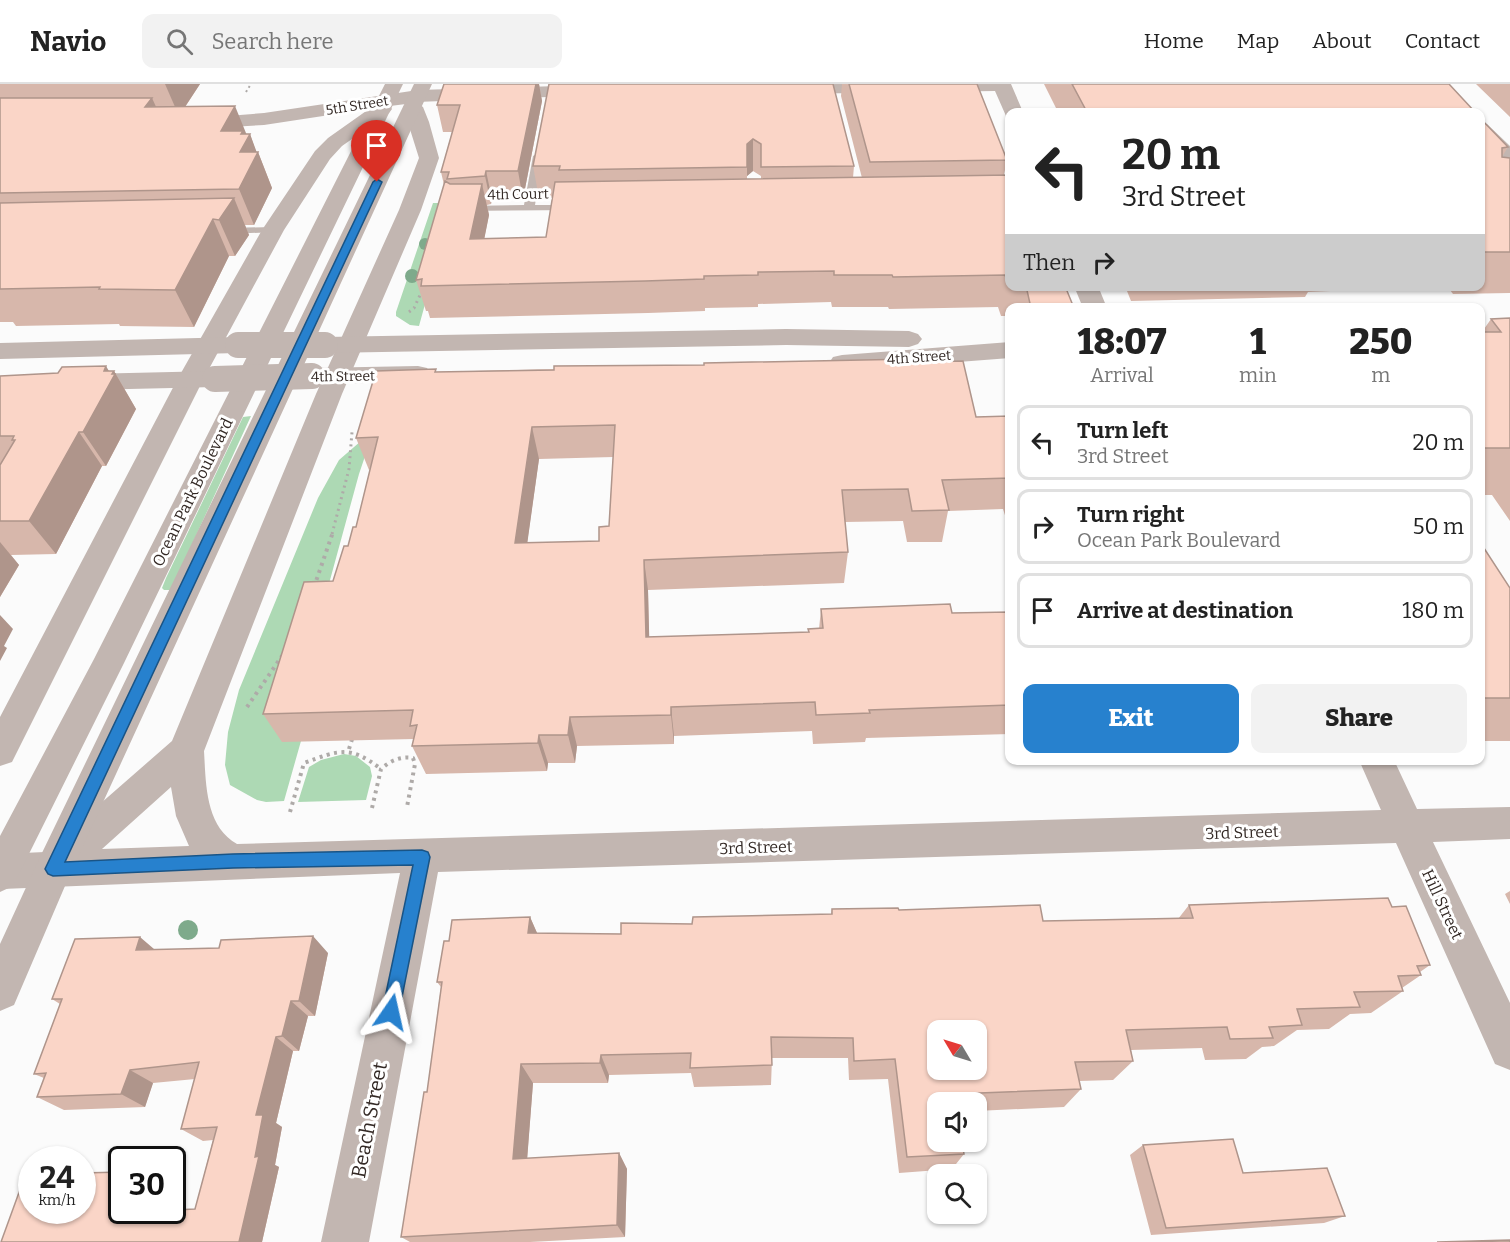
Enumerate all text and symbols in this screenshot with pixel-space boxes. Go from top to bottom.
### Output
search box [142,14,562,68]
text: Navio [30,25,106,58]
icon: search [163,25,196,58]
text: Search here [211,28,334,55]
text: Home [1144,28,1204,54]
text: Map [1237,28,1279,54]
text: About [1312,28,1372,54]
text: Contact [1405,28,1480,54]
street label: 5th Street [324,92,390,119]
pin [351,120,402,182]
icon: arrive [360,129,393,162]
text: 20 m [1122,130,1220,180]
icon: left [1023,132,1101,210]
text: 3rd Street [1122,181,1246,213]
street label: 4th Court [487,185,549,204]
icon: right [1087,246,1120,279]
text: Then [1023,249,1075,276]
text: 18:07 [1077,320,1167,364]
text: 1 [1250,320,1266,364]
text: 250 [1349,320,1412,364]
street label: 4th Street [886,347,952,368]
text: Arrival [1090,363,1154,387]
text: min [1239,363,1277,387]
text: m [1371,363,1390,387]
street label: 4th Street [311,367,375,386]
street label: Ocean Park Boulevard [148,414,237,570]
text: Turn left [1077,417,1169,444]
icon: left [1026,426,1059,459]
text: 20 m [1413,429,1464,456]
text: 3rd Street [1077,444,1169,468]
text: Turn right [1077,501,1185,528]
icon: right [1026,510,1059,543]
text: 50 m [1413,513,1464,540]
text: Ocean Park Boulevard [1077,528,1281,552]
icon: arrive [1026,594,1059,627]
text: Arrive at destination [1077,597,1293,624]
text: 180 m [1402,597,1464,624]
button: Exit [1023,684,1239,753]
button: Share [1251,684,1467,753]
street label: 3rd Street [1205,822,1279,843]
street label: 3rd Street [719,837,793,858]
street label: Hill Street [1418,866,1467,942]
position arrow [359,980,423,1044]
north arrow [927,1020,987,1080]
map controls [927,1020,987,1224]
street label: Beach Street [346,1060,392,1180]
button: sound [927,1092,987,1152]
speed limit sign: 30 [108,1146,186,1224]
text: 24 [39,1160,75,1196]
button: search [927,1164,987,1224]
text: km/h [38,1191,76,1209]

